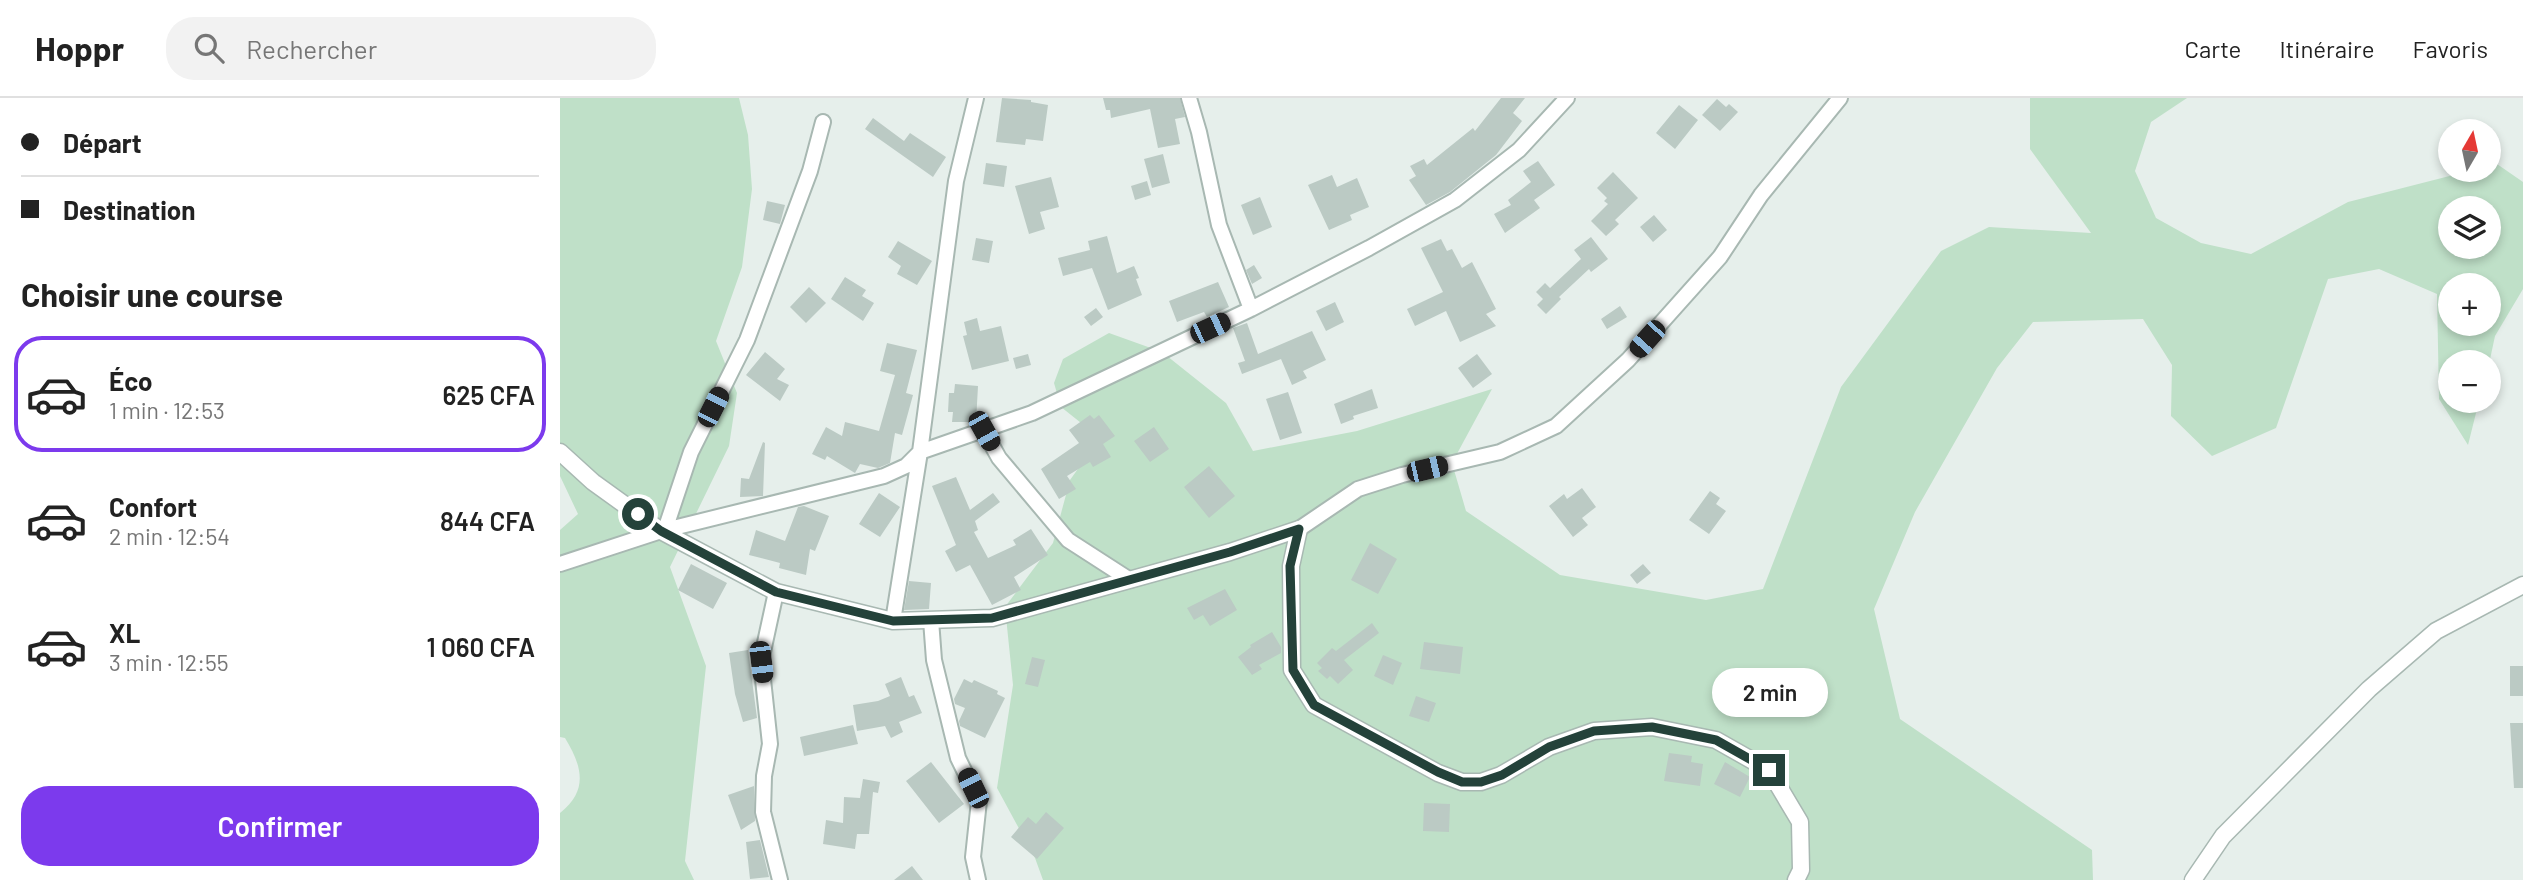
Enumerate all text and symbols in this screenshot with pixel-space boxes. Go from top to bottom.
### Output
search box [166,17,656,80]
text: Hoppr [35,28,124,68]
icon: search [190,29,228,67]
text: Rechercher [246,33,377,64]
text: Carte [2185,34,2241,63]
text: Itinéraire [2279,34,2375,63]
text: Favoris [2413,34,2488,63]
north arrow [2438,119,2501,182]
map controls [2438,119,2501,413]
text: Départ [63,127,142,158]
text: Destination [63,194,196,225]
button: layers [2438,196,2501,259]
button: + [2438,273,2501,336]
text: Choisir une course [21,275,283,313]
car [1187,310,1234,346]
car [1626,316,1669,362]
button: − [2438,350,2501,413]
icon: car [25,363,88,426]
text: Éco [109,365,152,396]
text: 625 CFA [442,379,535,410]
car [695,384,732,430]
text: 1 min · 12:53 [109,396,225,424]
car [965,408,1004,454]
car [1405,454,1450,484]
icon: car [25,489,88,552]
text: Confort [109,491,197,522]
route start [622,498,654,530]
text: 844 CFA [440,505,535,536]
text: 2 min · 12:54 [109,522,230,550]
icon: car [25,615,88,678]
text: XL [109,617,140,648]
text: 1 060 CFA [427,631,535,662]
car [749,640,774,684]
text: 3 min · 12:55 [109,648,229,676]
callout: 2 min [1711,668,1827,718]
text: 2 min [1743,678,1797,706]
route end [1753,754,1785,786]
car [955,765,992,811]
button: Confirmer [21,786,539,866]

